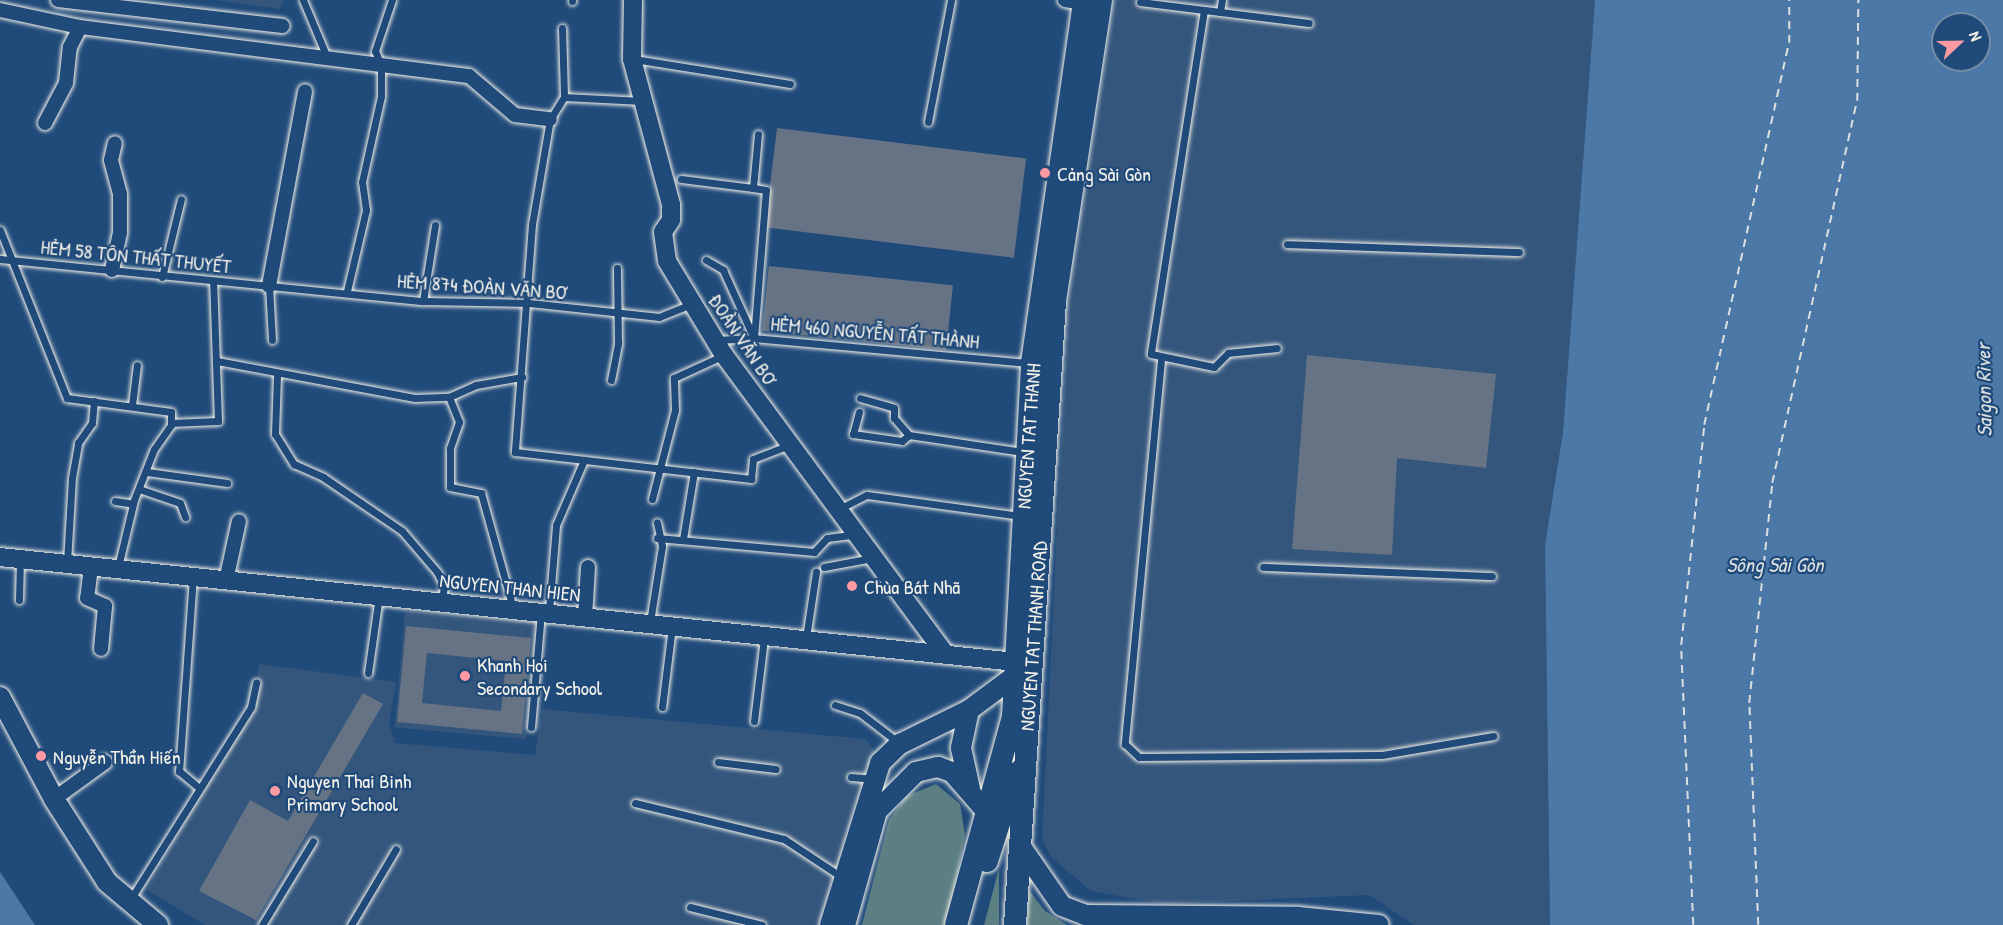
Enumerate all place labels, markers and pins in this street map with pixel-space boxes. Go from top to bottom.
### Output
place label: Cảng Sài Gòn [1057,161,1151,185]
marker: Cảng Sài Gòn [1038,166,1052,180]
place label: Chùa Bát Nhã [864,574,960,598]
marker: Chùa Bát Nhã [845,579,859,593]
place label: Khanh Hoi Secondary School [477,652,602,699]
marker: Khanh Hoi Secondary School [458,669,472,683]
place label: Nguyễn Thần Hiến [53,744,181,768]
marker: Nguyễn Thần Hiến [34,749,48,763]
place label: Nguyen Thai Binh Primary School [287,768,411,815]
marker: Nguyen Thai Binh Primary School [268,784,282,798]

